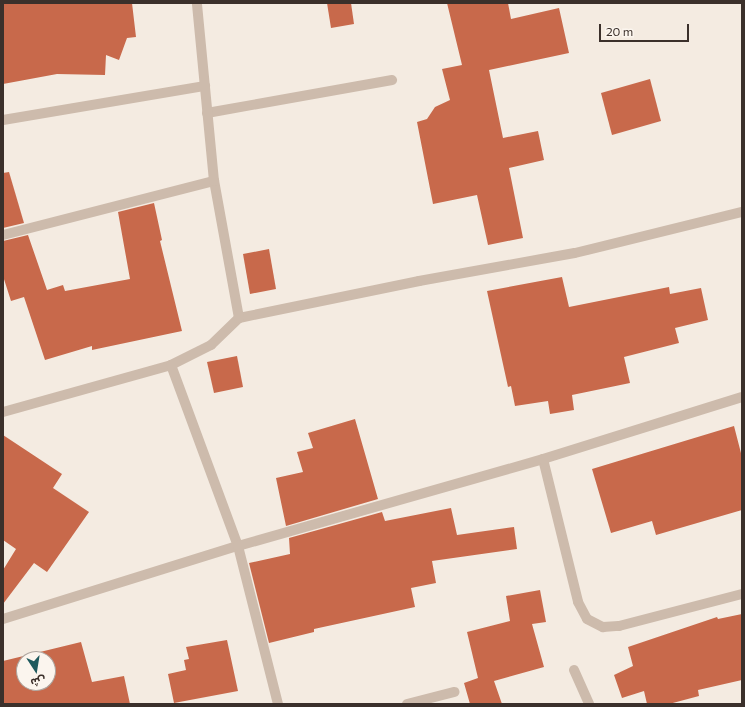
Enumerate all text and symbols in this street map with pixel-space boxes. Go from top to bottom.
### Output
scale bar [601,16,691,42]
text: 20 m [606,24,633,38]
north arrow [16,651,56,691]
text: ش [30,674,47,690]

